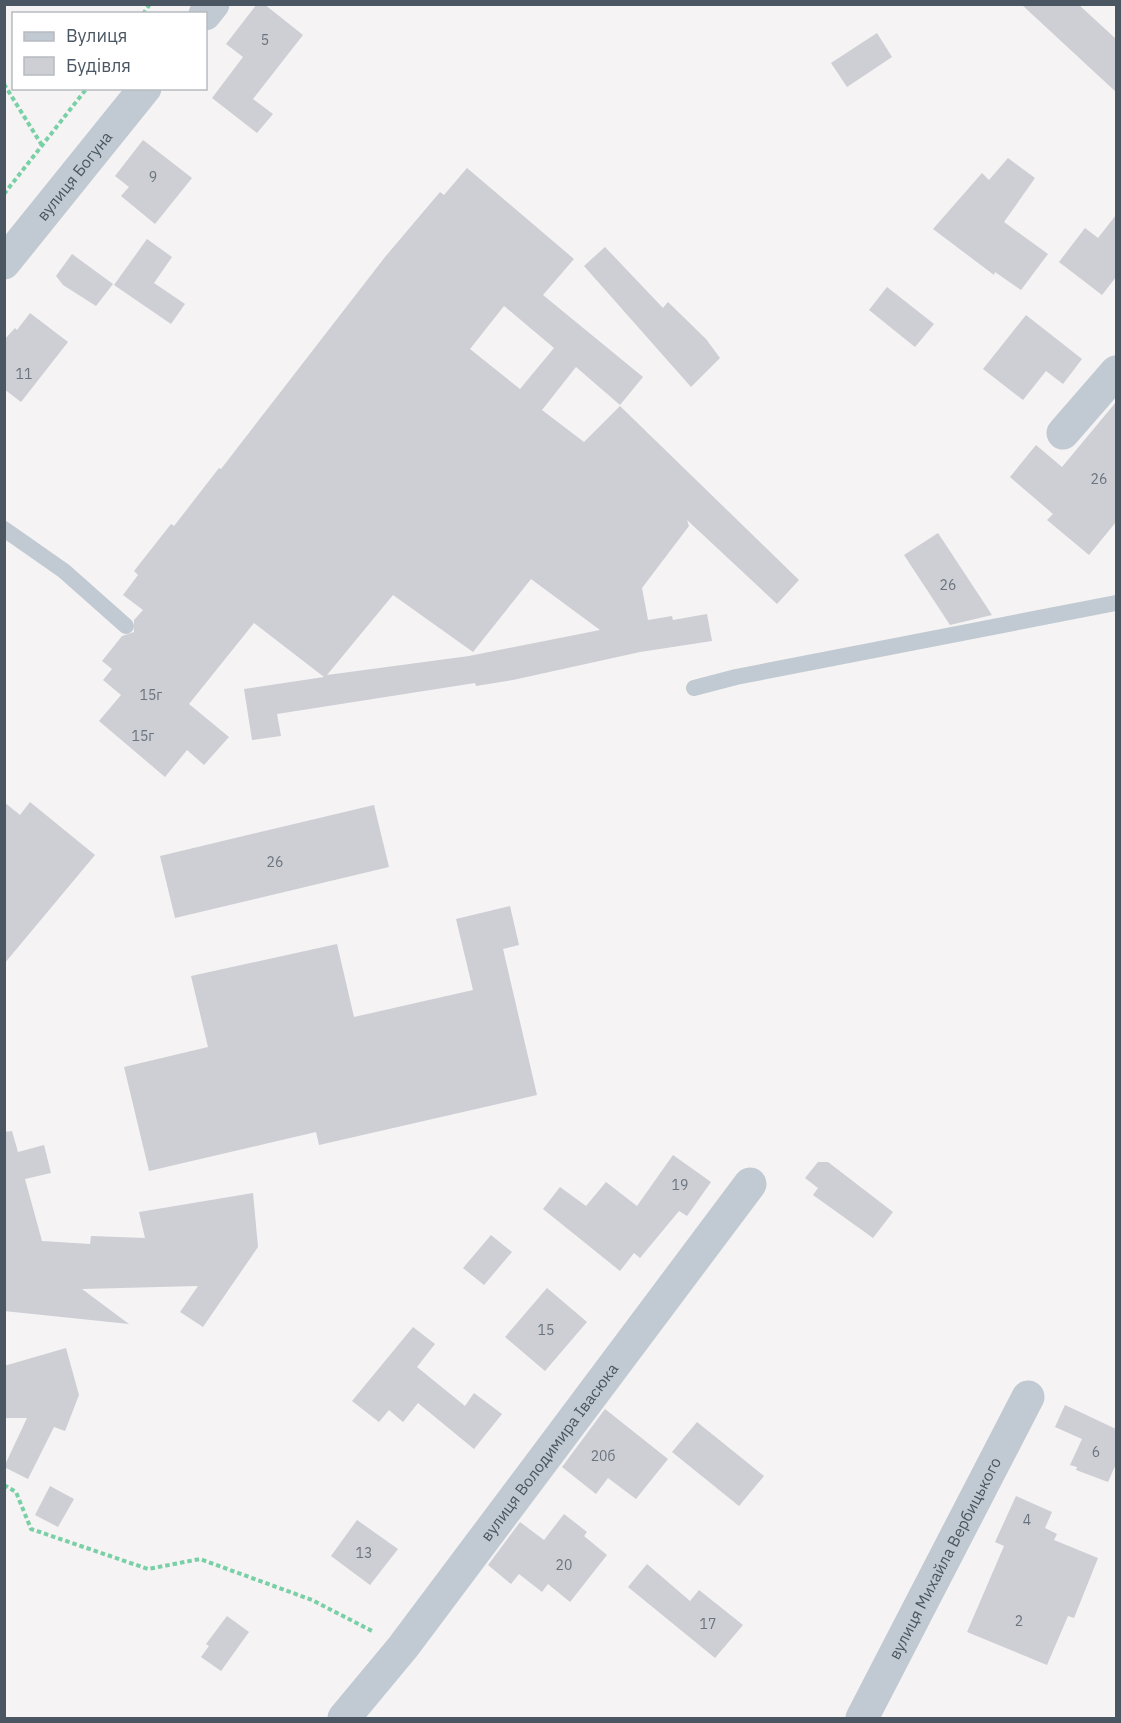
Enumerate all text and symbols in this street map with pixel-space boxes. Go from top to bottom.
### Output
legend [12,12,207,90]
text: Вулиця [66,24,127,47]
house number: 5 [261,31,269,49]
text: Будівля [66,54,131,77]
street label: вулиця Богуна [32,127,117,225]
house number: 9 [149,168,157,186]
house number: 11 [16,365,32,383]
house number: 26 [1091,470,1107,488]
house number: 26 [940,576,956,594]
house number: 15г [140,686,162,704]
house number: 15г [132,727,154,745]
house number: 26 [267,853,283,871]
house number: 19 [672,1176,688,1194]
house number: 15 [538,1321,554,1339]
street label: вулиця Володимира Івасюка [476,1359,622,1545]
house number: 6 [1092,1443,1100,1461]
house number: 20б [591,1447,615,1465]
street label: вулиця Михайла Вербицького [884,1454,1005,1663]
house number: 4 [1023,1511,1031,1529]
house number: 13 [356,1544,372,1562]
house number: 20 [556,1556,572,1574]
house number: 2 [1015,1612,1023,1630]
house number: 17 [700,1615,716,1633]

